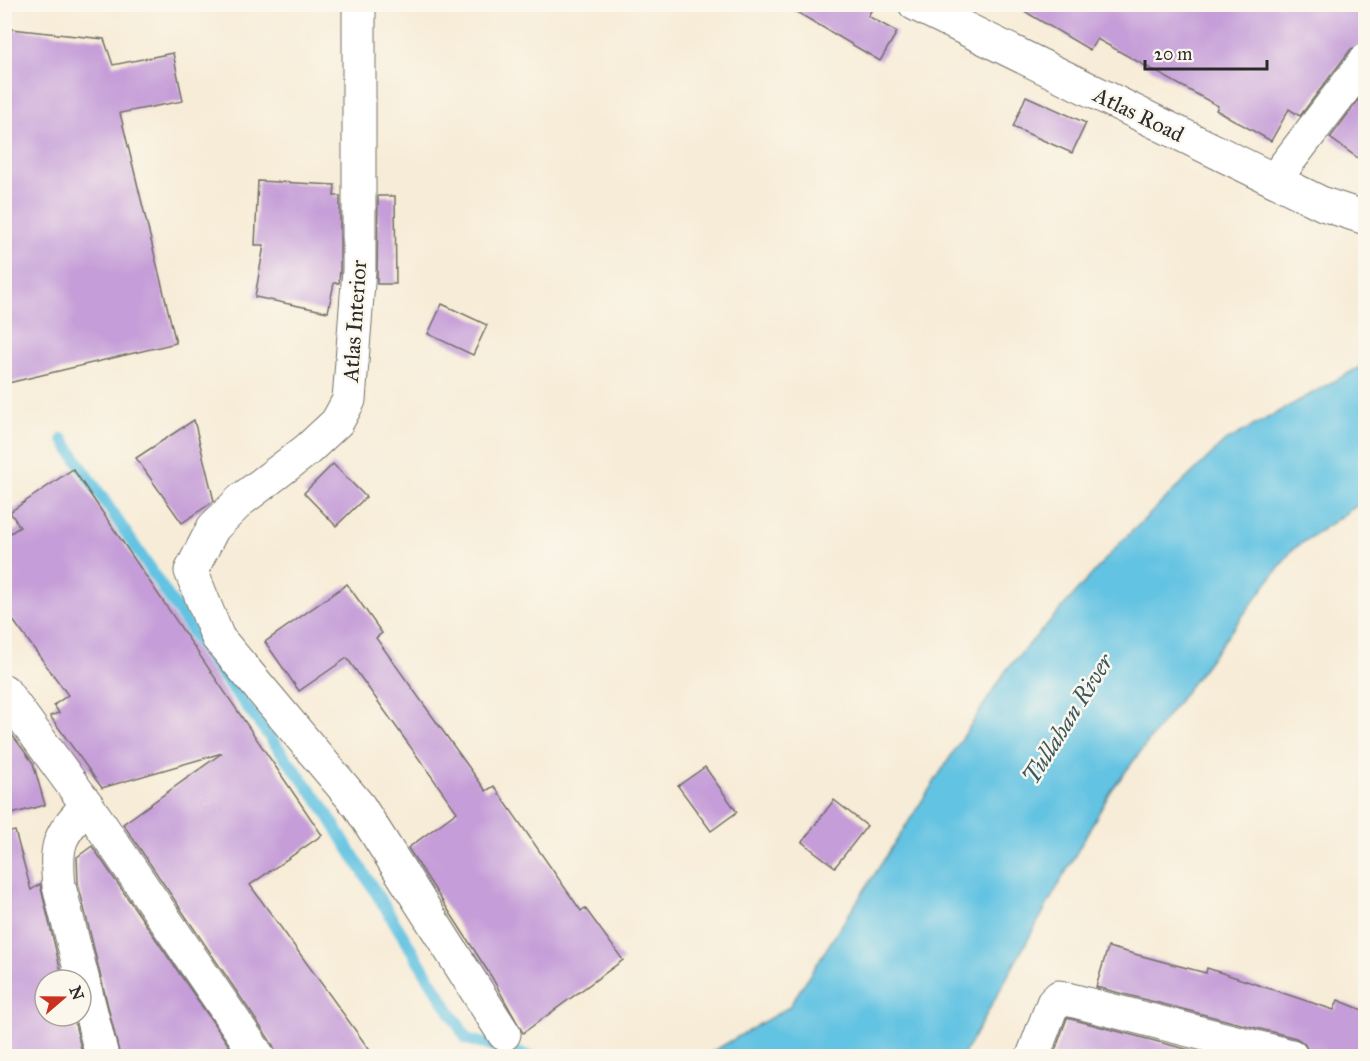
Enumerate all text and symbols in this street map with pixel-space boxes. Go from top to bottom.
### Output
scale bar [1145,33,1266,71]
text: 20 m [1154,43,1192,65]
street label: Atlas Road [1088,81,1188,148]
street label: Atlas Interior [337,258,372,384]
water label: Tullahan River [1016,647,1121,790]
north arrow [33,968,93,1028]
text: N [65,983,88,1003]

